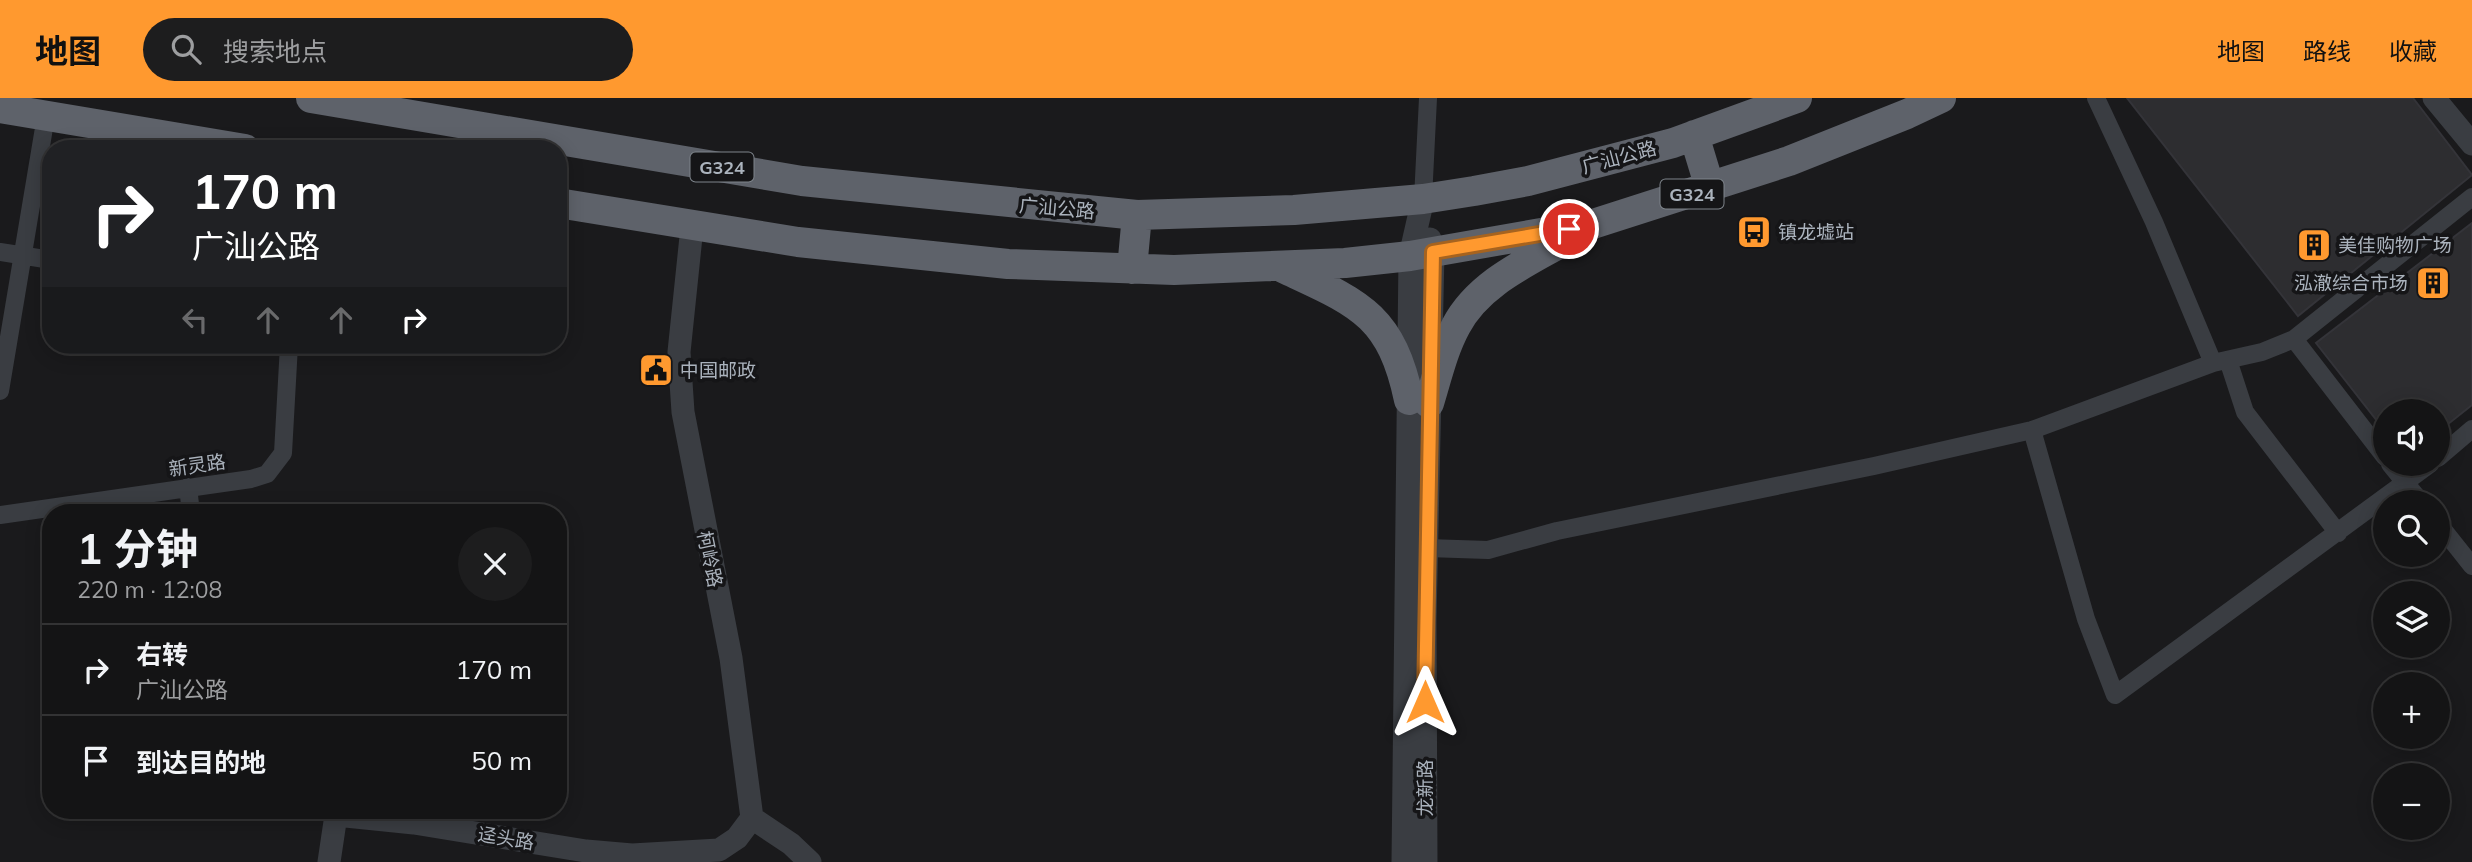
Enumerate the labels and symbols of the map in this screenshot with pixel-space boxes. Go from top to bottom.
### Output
street label: 广汕公路 [1579,136,1659,178]
road number: G324 [690,153,754,182]
road number: G324 [1660,180,1724,208]
street label: 广汕公路 [1018,193,1096,223]
pin [1539,199,1599,259]
bus stop icon: 镇龙墟站 [1735,213,1773,251]
place label: 镇龙墟站 [1778,220,1854,244]
building icon: 美佳购物广场 [2295,226,2333,264]
place label: 美佳购物广场 [2338,233,2452,257]
building icon: 泓澈综合市场 [2414,264,2452,302]
place label: 泓澈综合市场 [2294,271,2408,295]
public building icon: 中国邮政 [637,351,675,389]
place label: 中国邮政 [680,358,756,382]
street label: 新灵路 [167,449,227,481]
street label: 柯岭路 [692,529,728,589]
position arrow [1388,665,1462,739]
street label: 龙新路 [1413,759,1437,817]
street label: 迳头路 [476,822,536,854]

